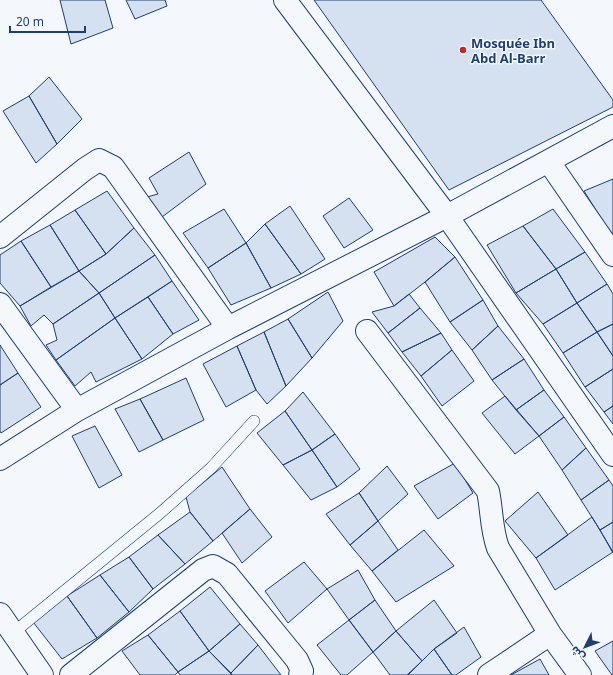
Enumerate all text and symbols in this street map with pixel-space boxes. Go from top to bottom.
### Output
scale bar [10,8,85,34]
text: 20 m [16,10,44,35]
place label: Mosquée Ibn Abd Al-Barr [471,30,555,73]
marker: Mosquée Ibn Abd Al-Barr [458,45,468,55]
north arrow [565,627,605,667]
text: ش [564,640,592,667]

